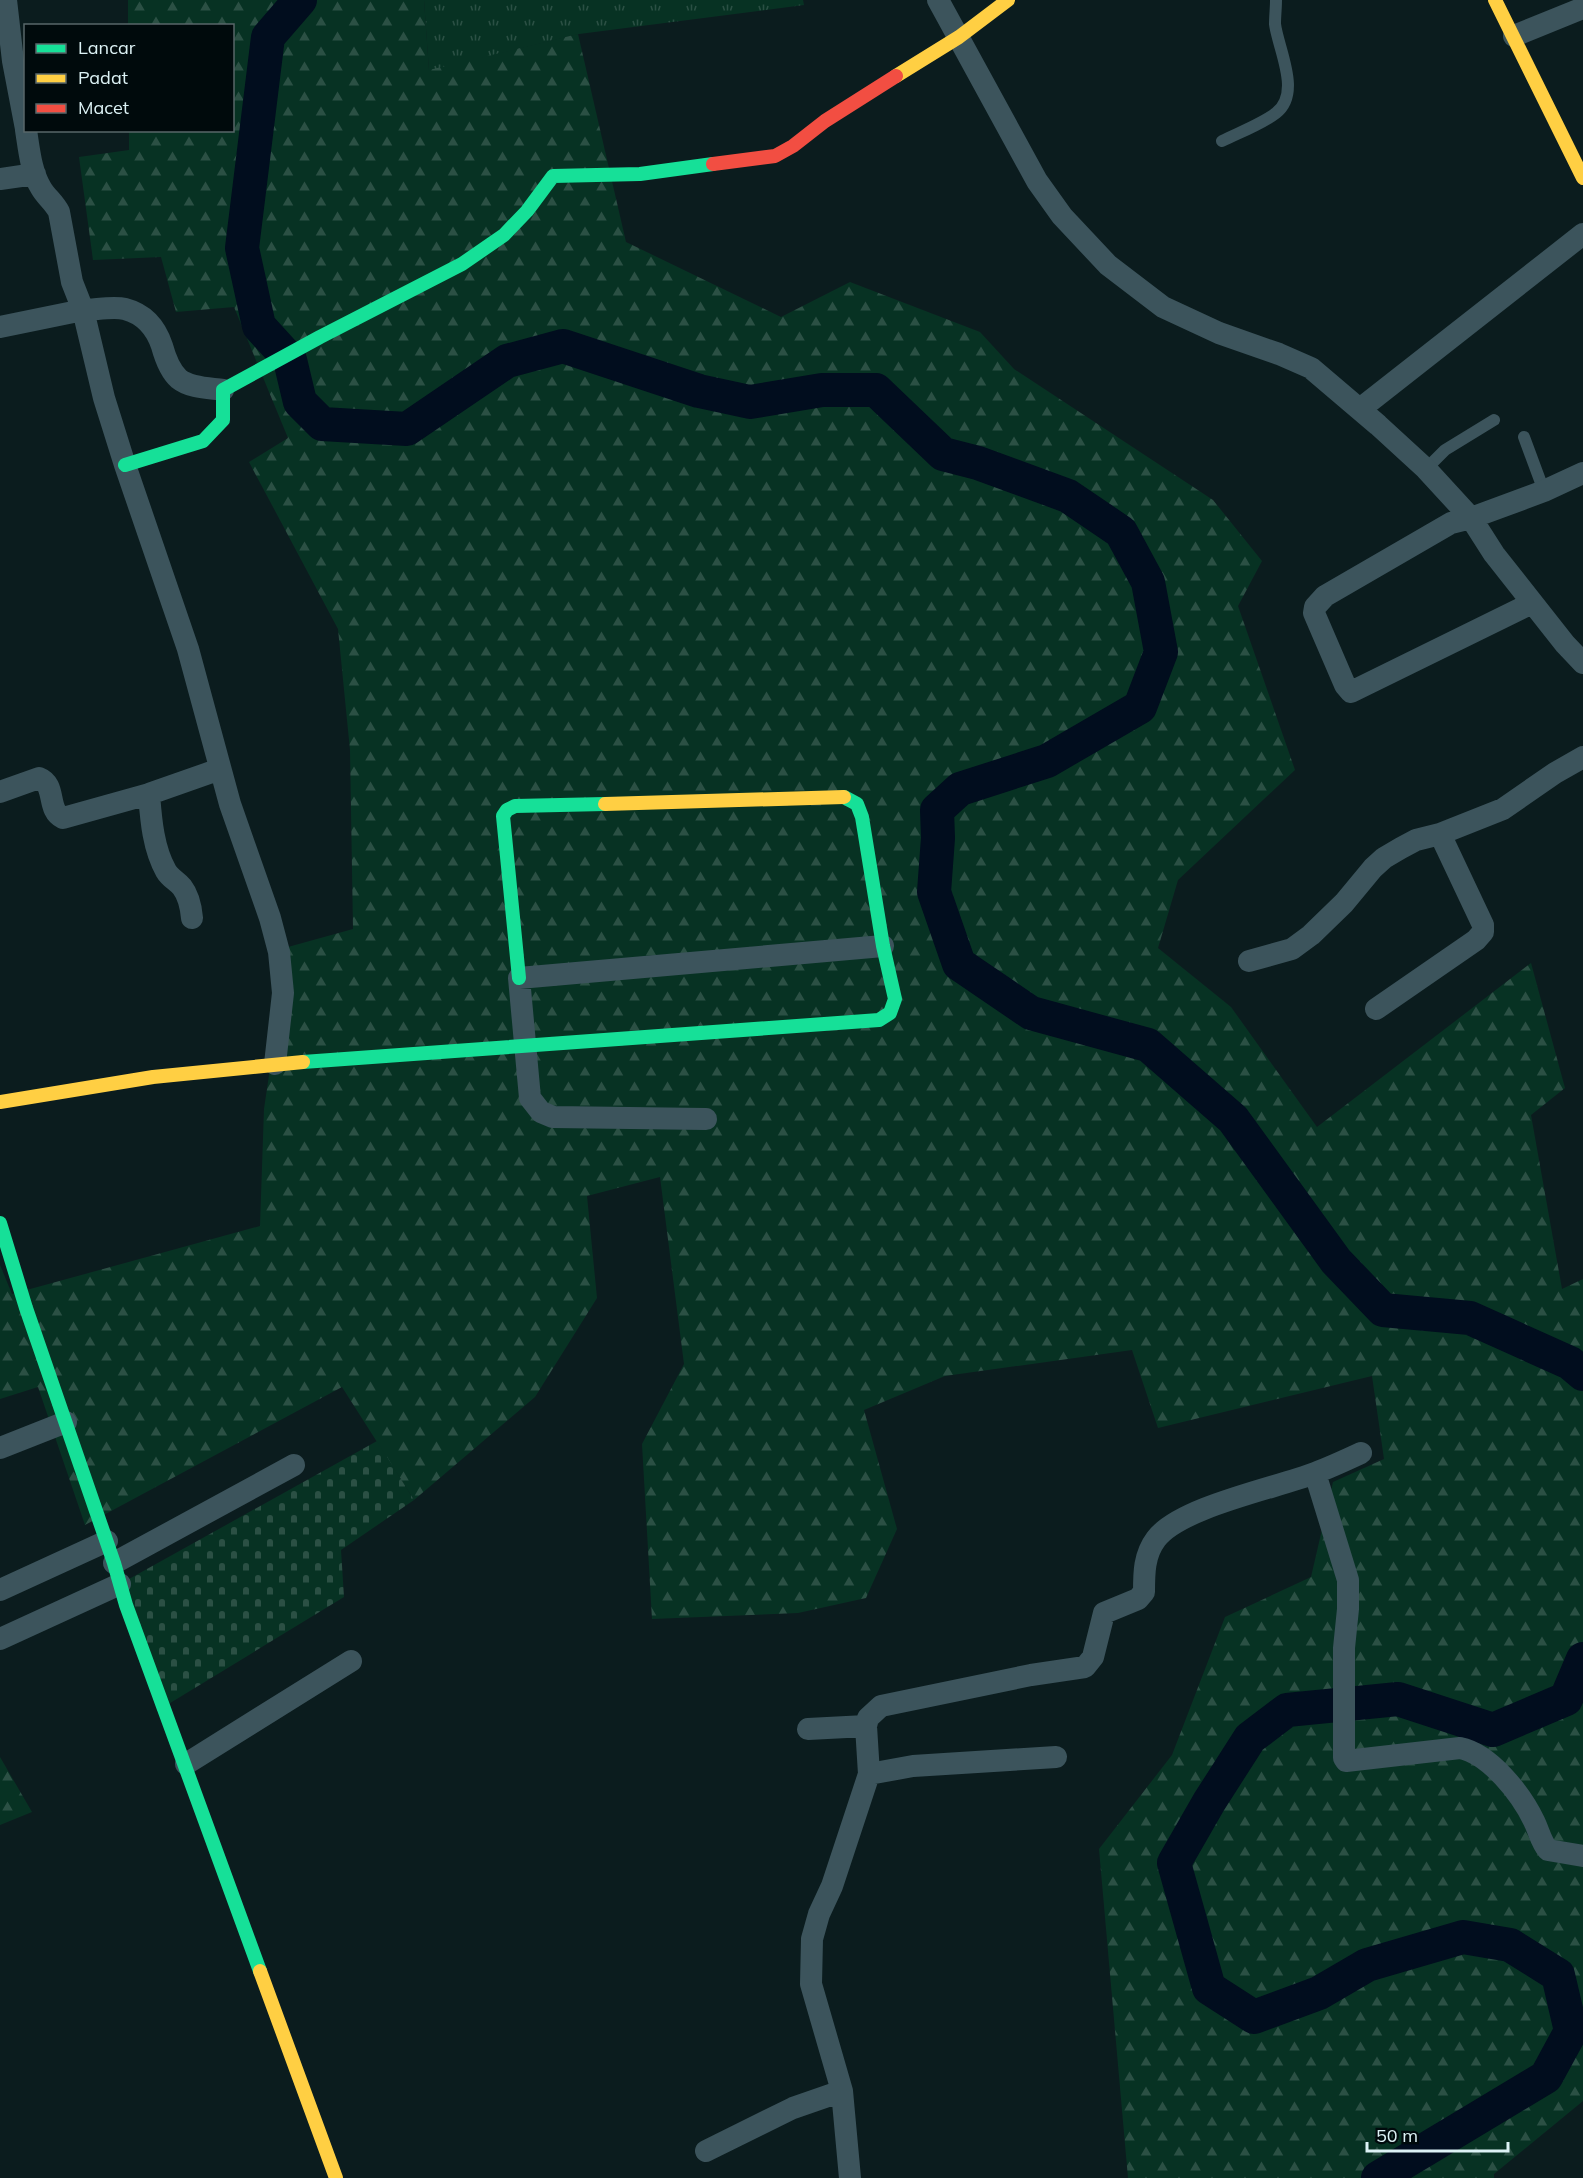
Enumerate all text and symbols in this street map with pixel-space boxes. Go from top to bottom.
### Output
legend [24,24,234,132]
text: Lancar [78,36,136,59]
text: Padat [78,66,128,89]
text: Macet [78,96,129,119]
scale bar [1367,2115,1508,2153]
text: 50 m [1376,2124,1418,2147]

